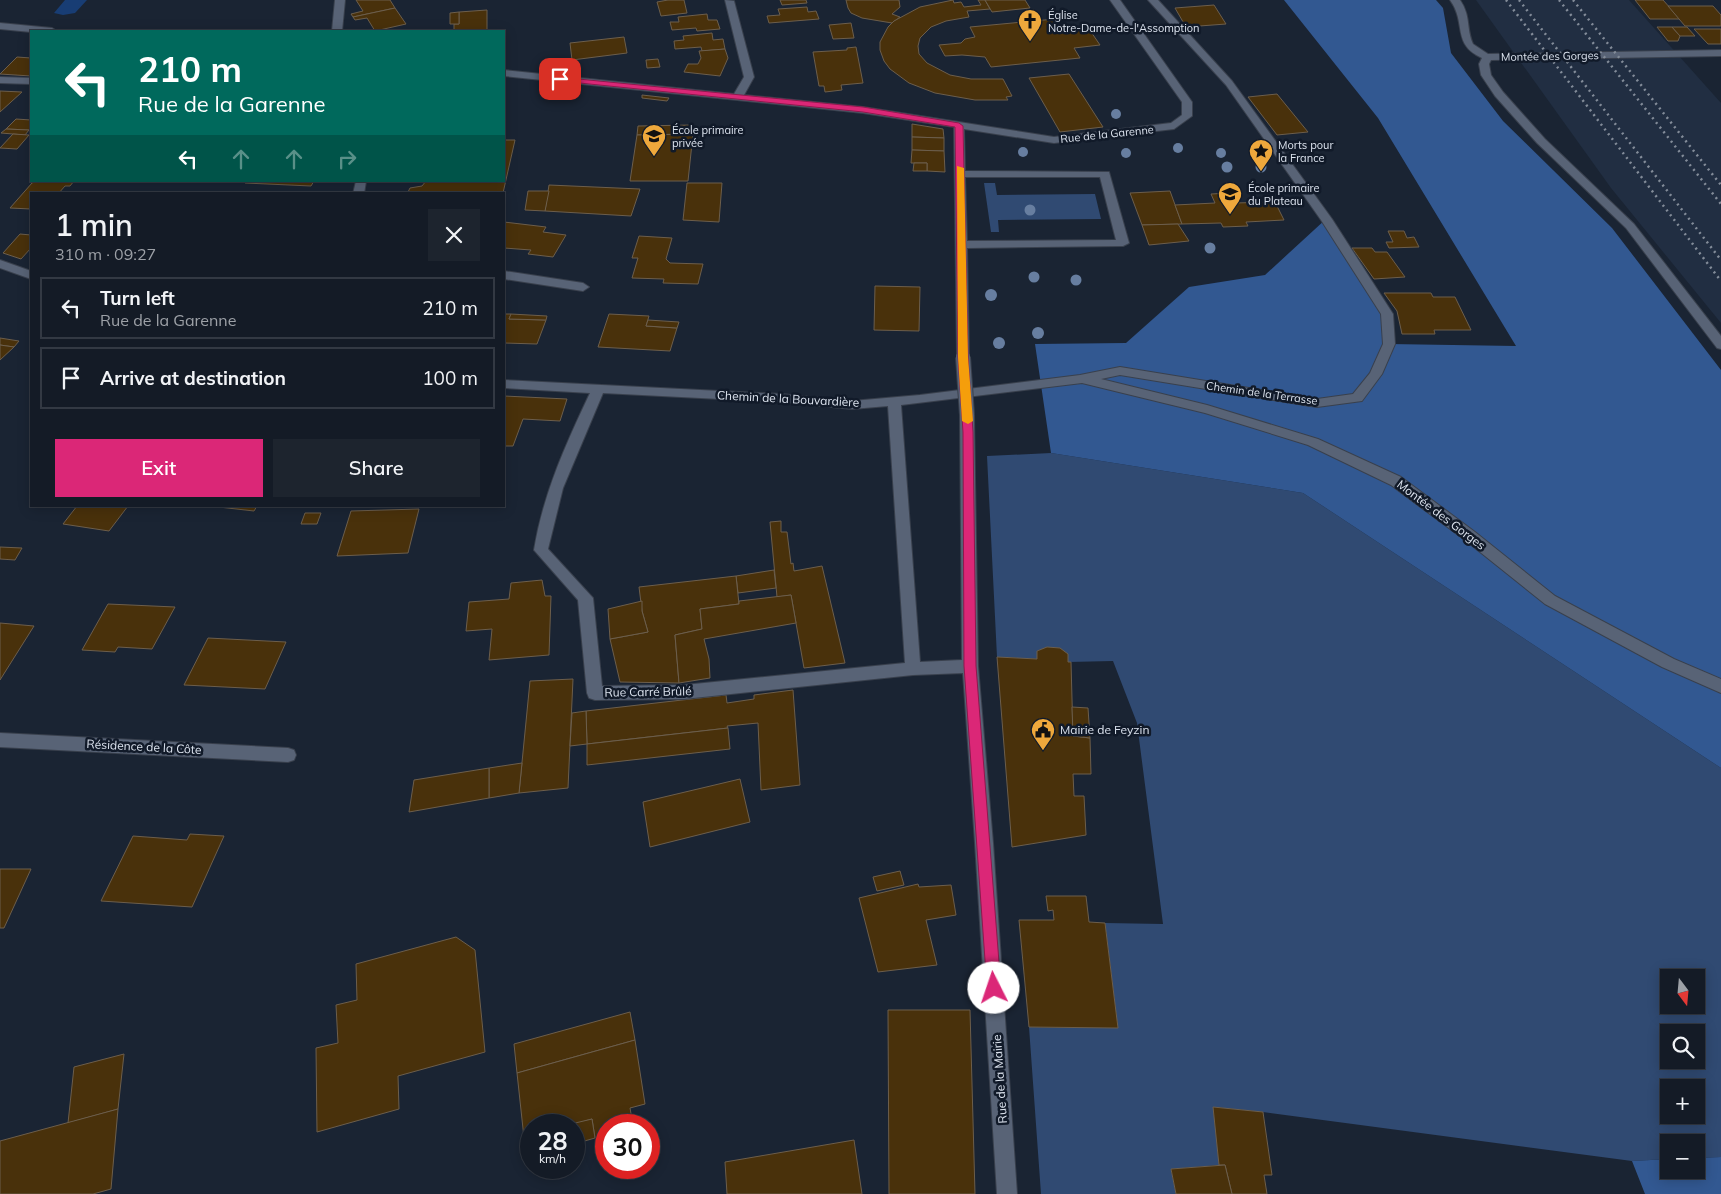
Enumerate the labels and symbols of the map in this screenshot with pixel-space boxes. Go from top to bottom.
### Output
church icon: Église Notre-Dame-de-l'Assomption [1017,8,1043,42]
place label: Église Notre-Dame-de-l'Assomption [1048,8,1200,35]
street label: Montée des Gorges [1501,48,1599,64]
pin [539,58,581,100]
street label: Rue de la Garenne [1060,122,1154,146]
school or university icon: École primaire privée [641,123,667,157]
place label: École primaire privée [672,123,744,150]
place icon: Morts pour la France [1248,138,1274,172]
place label: Morts pour la France [1278,138,1333,165]
school or university icon: École primaire du Plateau [1217,181,1243,215]
place label: École primaire du Plateau [1248,181,1320,208]
street label: Chemin de la Terrasse [1205,378,1319,408]
street label: Chemin de la Bouvardière [717,387,860,410]
street label: Montée des Gorges [1394,476,1489,553]
street label: Rue Carré Brûlé [604,683,692,700]
public building icon: Mairie de Feyzin [1030,717,1056,751]
place label: Mairie de Feyzin [1060,722,1149,737]
street label: Résidence de la Côte [86,736,202,757]
position arrow [967,961,1019,1013]
north arrow [1660,969,1705,1014]
street label: Rue de la Mairie [989,1034,1010,1124]
speed limit sign: 30 [595,1114,660,1179]

